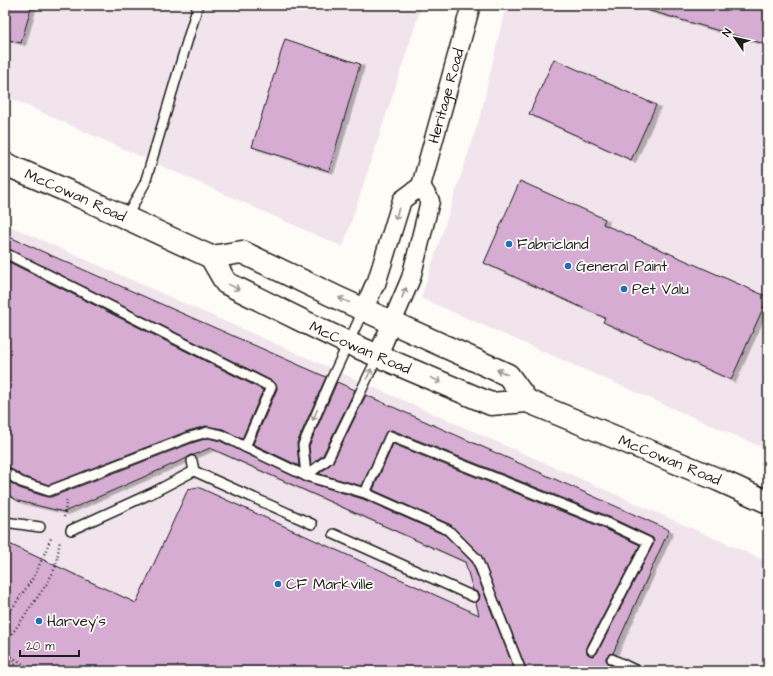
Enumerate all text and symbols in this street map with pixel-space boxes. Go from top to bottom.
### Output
north arrow [715,18,755,58]
text: N [719,26,735,40]
street label: Heritage Road [423,46,470,146]
street label: McCowan Road [21,164,130,227]
one-way arrow [393,208,401,220]
place label: Fabricland [517,234,589,255]
marker: Fabricland [504,239,514,249]
place label: General Paint [576,256,667,277]
marker: General Paint [563,261,573,271]
place label: Pet Valu [632,279,689,300]
one-way arrow [227,284,239,291]
marker: Pet Valu [619,284,629,294]
one-way arrow [401,288,409,300]
one-way arrow [338,296,350,303]
street label: McCowan Road [306,316,414,380]
one-way arrow [366,368,373,380]
one-way arrow [497,368,509,375]
one-way arrow [429,377,441,384]
one-way arrow [311,409,319,421]
street label: McCowan Road [615,430,724,491]
place label: CF Markville [286,574,373,595]
marker: CF Markville [273,579,283,589]
place label: Harvey's [47,611,107,633]
marker: Harvey's [34,616,44,626]
scale bar [20,632,79,658]
text: 20 m [26,638,55,655]

